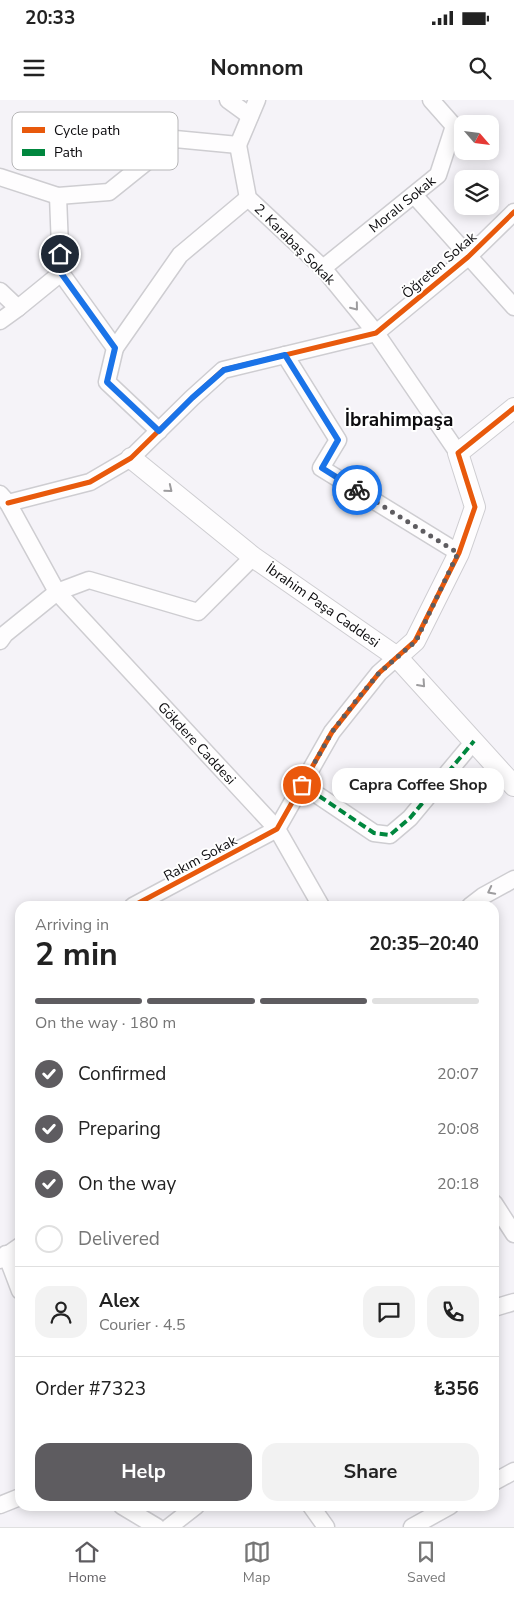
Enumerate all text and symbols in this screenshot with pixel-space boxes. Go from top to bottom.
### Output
text: 20:33 [25,5,75,31]
text: Nomnom [210,53,304,83]
icon: menu [20,54,48,82]
icon: search [466,54,494,82]
legend [12,112,178,170]
north arrow [454,115,499,160]
map controls [454,115,499,215]
text: Cycle path [54,121,120,140]
text: Path [54,143,83,162]
button: layers [454,170,499,215]
street label: Moralı Sokak [365,171,440,237]
street label: 2. Karabaş Sokak [250,200,340,290]
street label: Öğreten Sokak [398,227,481,303]
pin [39,233,81,275]
icon: home [46,240,74,268]
one-way arrow [349,301,357,310]
district label: İbrahimpaşa [345,407,453,433]
courier [332,465,382,515]
icon: bike [343,476,371,504]
one-way arrow [163,483,172,491]
street label: İbrahim Paşa Caddesi [262,559,383,652]
one-way arrow [416,678,425,687]
street label: Gökdere Caddesi [153,698,240,789]
pin [281,764,323,806]
callout: Capra Coffee Shop [332,768,504,802]
icon: bag [288,771,316,799]
text: Capra Coffee Shop [349,774,487,796]
street label: Rakım Sokak [160,831,241,886]
one-way arrow [487,885,496,895]
text: Arriving in [35,914,109,936]
text: 20:35–20:40 [369,931,479,957]
text: 2 min [35,933,118,976]
text: On the way · 180 m [35,1012,176,1034]
icon: check [35,1060,63,1088]
text: Confirmed [78,1061,166,1087]
text: 20:07 [437,1063,479,1085]
icon: check [35,1115,63,1143]
text: Preparing [78,1116,161,1142]
text: 20:08 [437,1118,479,1140]
icon: check [35,1170,63,1198]
text: On the way [78,1171,176,1197]
text: 20:18 [437,1173,479,1195]
text: Delivered [78,1226,160,1252]
button: person [35,1286,87,1338]
button: chat [363,1286,415,1338]
button: phone [427,1286,479,1338]
text: Alex [99,1288,140,1314]
text: Courier · 4.5 [99,1314,185,1336]
text: Order #7323 [35,1376,146,1402]
text: ₺356 [433,1376,479,1402]
button: Help [35,1443,252,1501]
button: Share [262,1443,479,1501]
tab: Home [68,1538,106,1587]
tab: Map [243,1538,271,1587]
tab: Saved [407,1538,446,1587]

